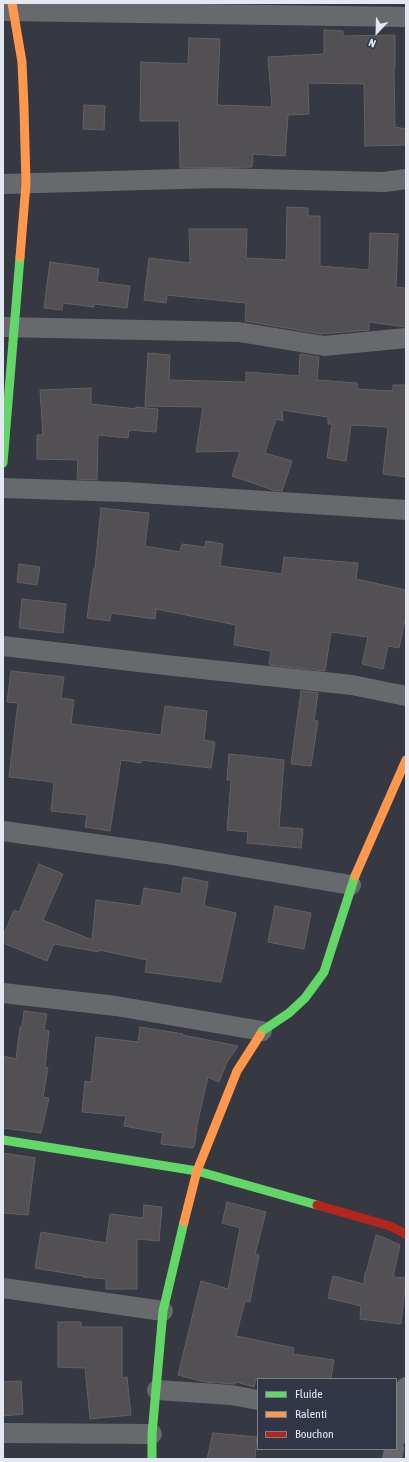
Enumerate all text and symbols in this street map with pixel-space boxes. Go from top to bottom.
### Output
north arrow [357,12,397,52]
text: N [367,36,378,50]
legend [257,1378,397,1450]
text: Fluide [295,1387,323,1401]
text: Ralenti [295,1407,327,1421]
text: Bouchon [295,1427,334,1441]

